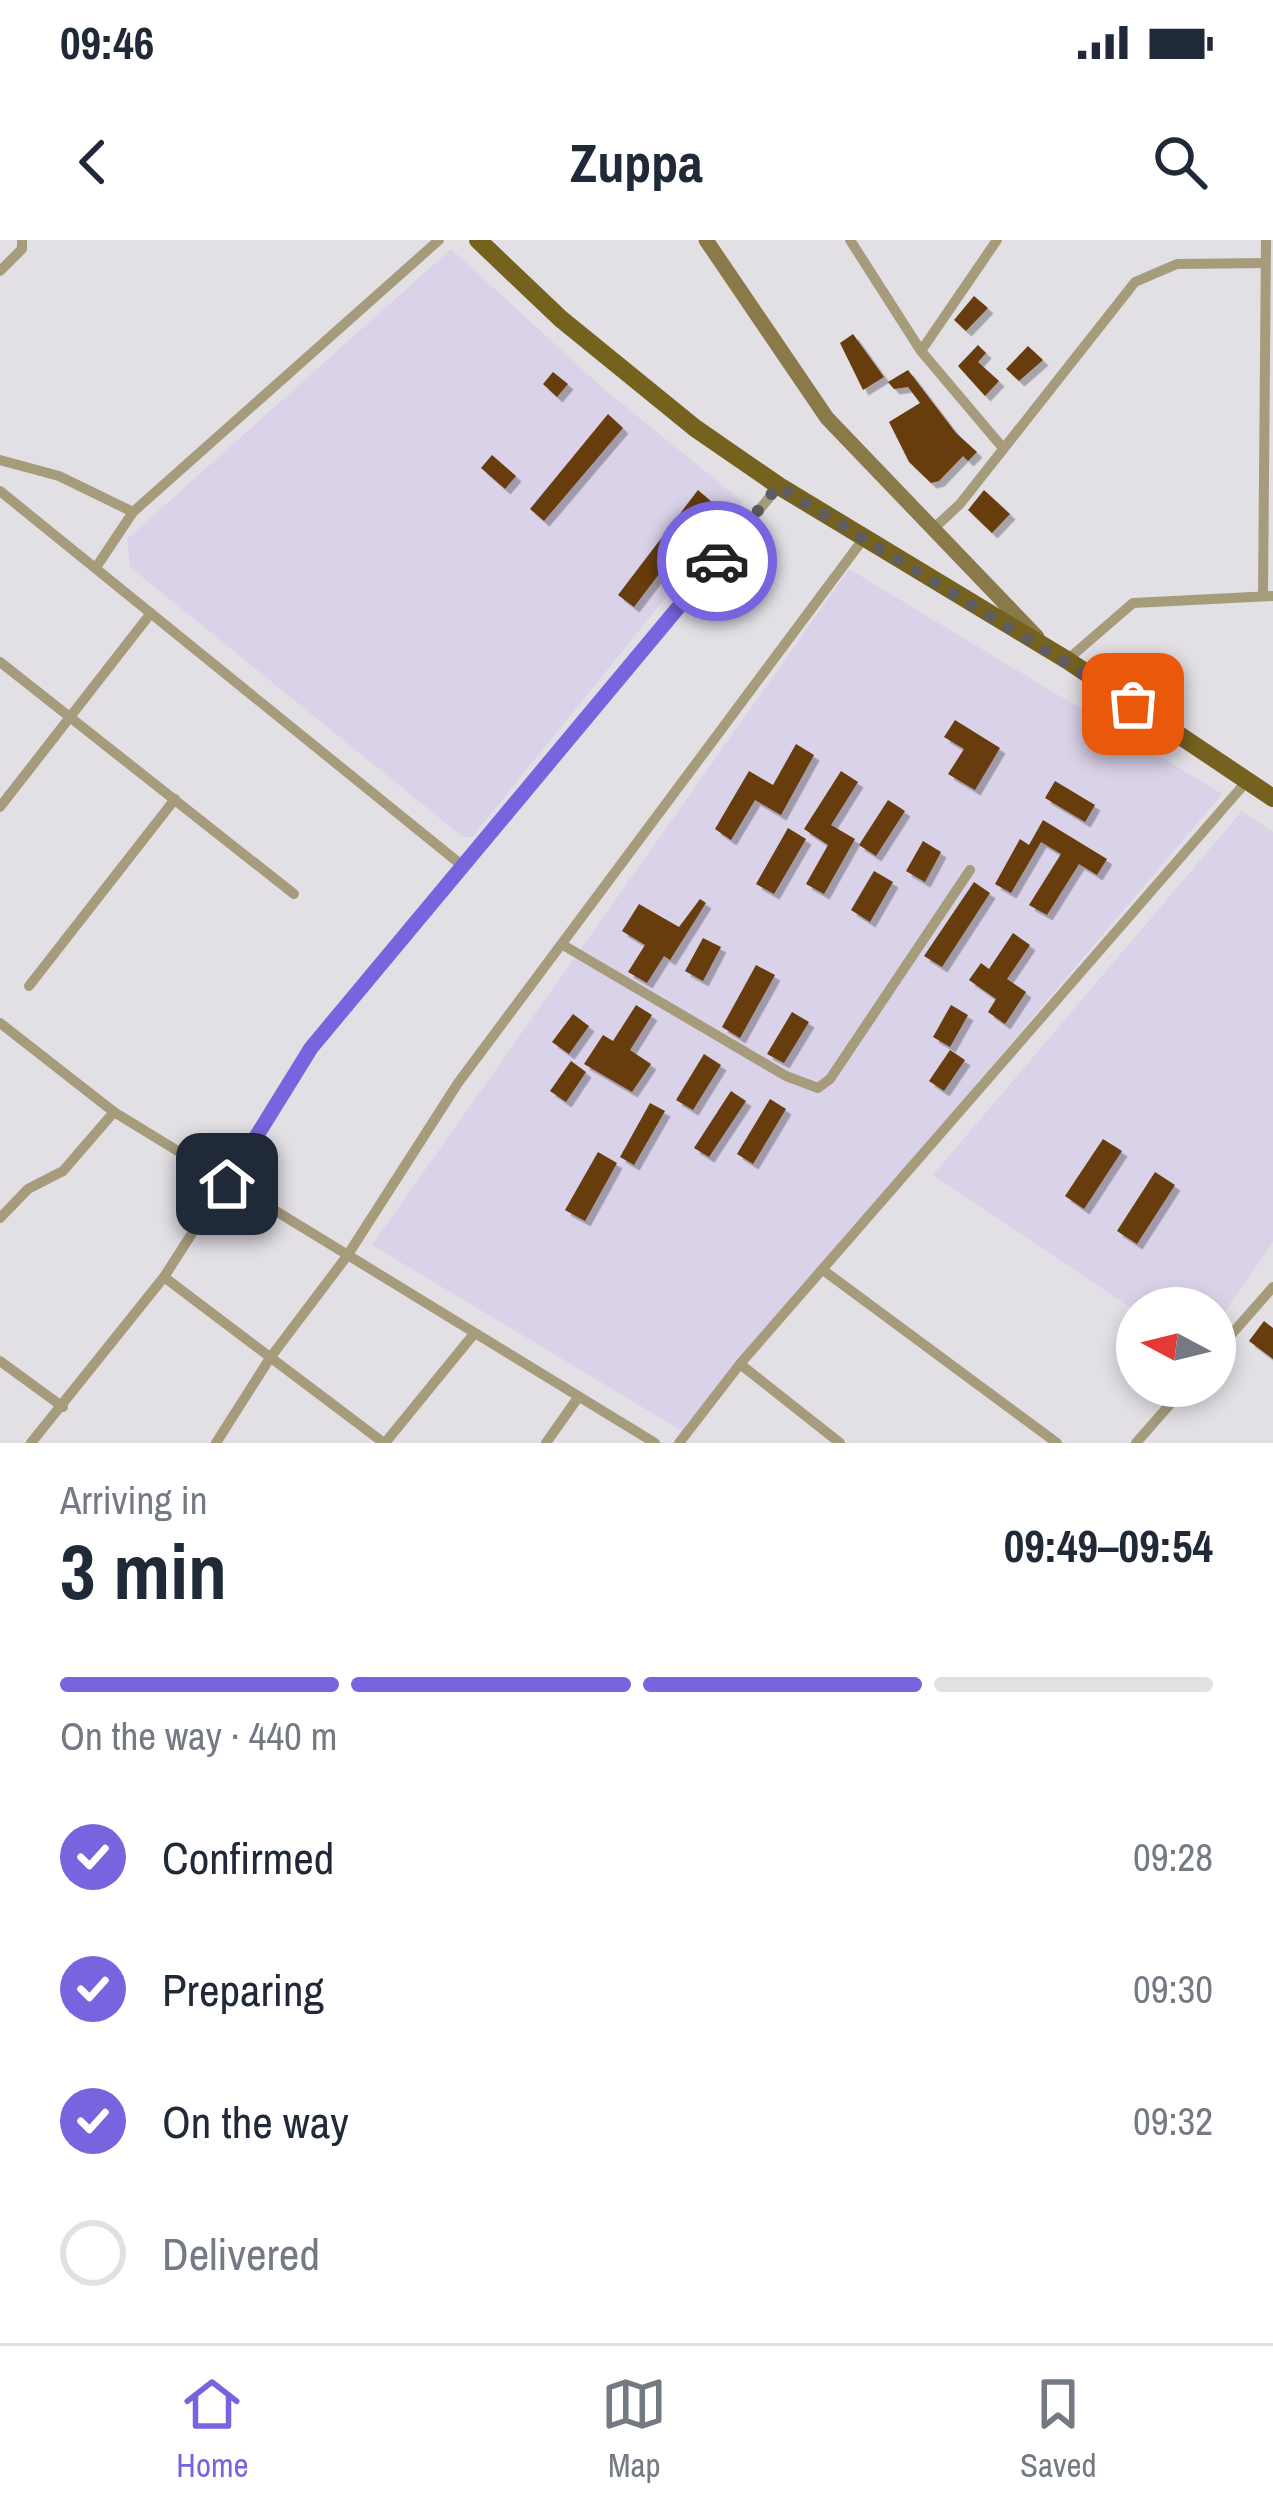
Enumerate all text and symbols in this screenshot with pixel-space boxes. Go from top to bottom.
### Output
text: 09:46 [60,12,154,73]
text: Zuppa [570,126,703,199]
icon: back [60,129,126,195]
icon: search [1147,129,1213,195]
courier [657,501,777,621]
icon: car [684,528,750,594]
pin [1082,653,1184,755]
icon: bag [1100,671,1166,737]
pin [176,1133,278,1235]
icon: home [194,1151,260,1217]
north arrow [1116,1287,1236,1407]
map controls [1116,1287,1236,1407]
text: Arriving in [60,1474,208,1526]
text: 09:49–09:54 [1004,1515,1213,1576]
text: 3 min [60,1518,227,1623]
text: On the way · 440 m [60,1710,337,1762]
icon: check [60,1824,126,1890]
text: Confirmed [162,1827,334,1888]
text: 09:28 [1133,1831,1213,1883]
icon: check [60,1956,126,2022]
text: Preparing [162,1959,324,2020]
text: 09:30 [1133,1963,1213,2015]
icon: check [60,2088,126,2154]
text: On the way [162,2091,349,2152]
text: 09:32 [1133,2095,1213,2147]
text: Delivered [162,2223,320,2284]
tab: Home [176,2371,249,2487]
tab: Map [601,2371,667,2487]
tab: Saved [1020,2371,1097,2487]

